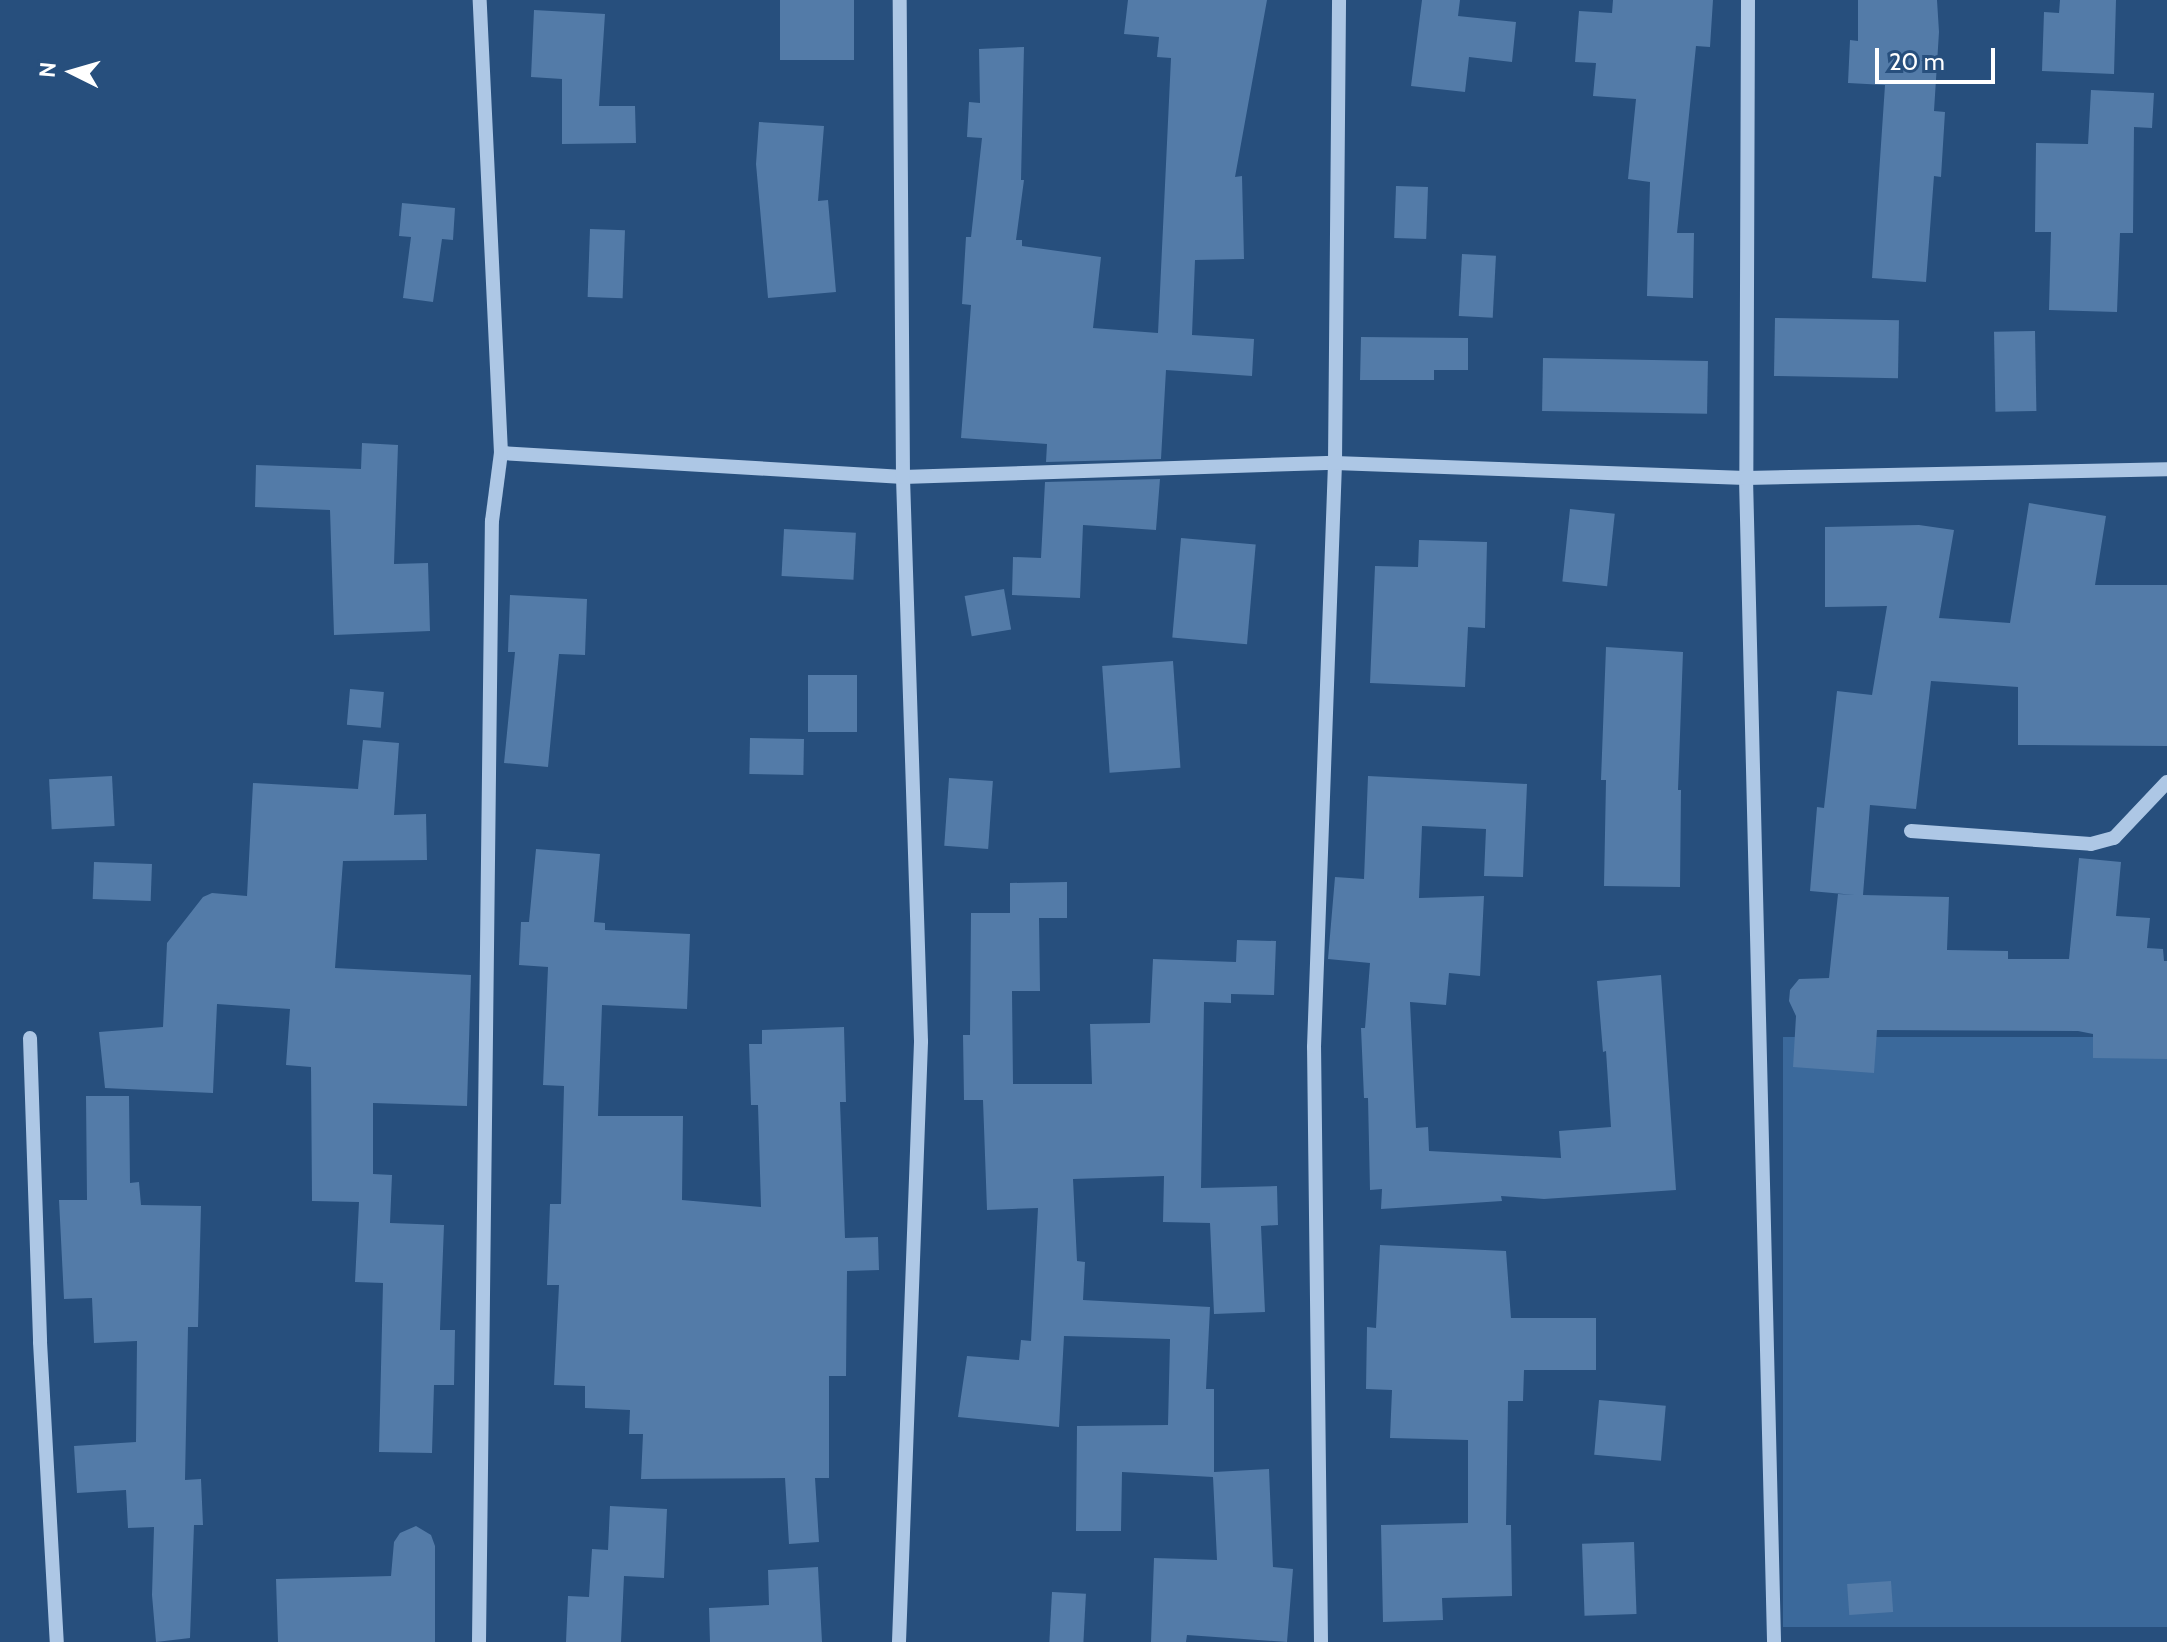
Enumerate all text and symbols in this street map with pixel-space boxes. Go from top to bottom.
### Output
north arrow [32,32,112,112]
scale bar [1879,32,1999,82]
text: 20 m [1889,47,1945,76]
text: N [33,61,62,79]

